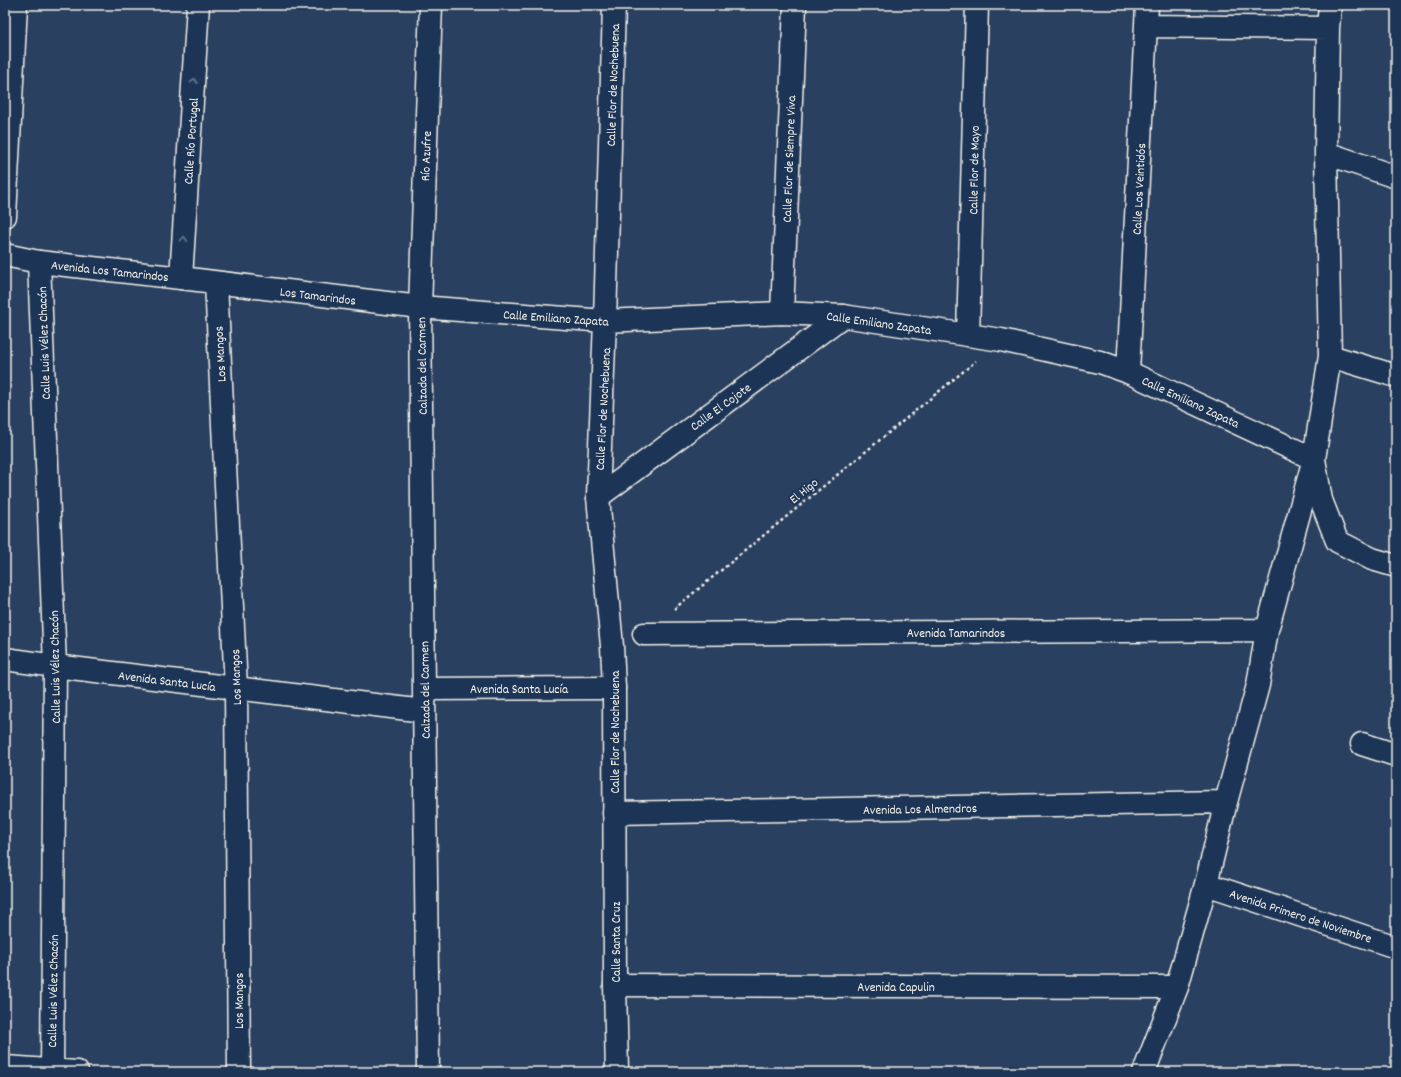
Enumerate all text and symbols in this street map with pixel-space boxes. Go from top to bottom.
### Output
street label: Calle Flor de Nochebuena [603,22,626,147]
one-way arrow [189,78,198,84]
street label: Calle Flor de Siempre Viva [779,94,802,223]
street label: Calle Río Portugal [180,97,205,185]
street label: Calle Flor de Mayo [965,125,986,215]
street label: Río Azufre [417,130,438,182]
street label: Calle Los Veintidós [1129,143,1152,235]
one-way arrow [179,236,188,242]
street label: Avenida Los Tamarindos [50,257,170,288]
street label: Los Tamarindos [279,283,357,312]
street label: Calle Luis Vélez Chacón [34,286,57,400]
street label: Calle Emiliano Zapata [502,306,610,333]
street label: Calle Emiliano Zapata [825,308,933,341]
street label: Calzada del Carmen [413,317,434,415]
street label: Los Mangos [211,325,232,382]
street label: Calle Flor de Nochebuena [592,346,617,471]
street label: Calle Emiliano Zapata [1138,372,1243,435]
street label: Calle El Cojote [687,379,756,437]
street label: El Higo [786,474,823,510]
street label: Calle Luis Vélez Chacón [46,610,67,724]
street label: Avenida Tamarindos [907,625,1005,644]
street label: Calzada del Carmen [416,641,437,739]
street label: Los Mangos [227,648,248,705]
street label: Avenida Santa Lucía [117,667,217,698]
street label: Calle Flor de Nochebuena [607,670,626,793]
street label: Avenida Santa Lucía [470,681,569,700]
street label: Avenida Los Almendros [863,800,977,821]
street label: Avenida Primero de Noviembre [1227,885,1374,949]
street label: Calle Santa Cruz [608,901,627,982]
street label: Calle Luis Vélez Chacón [44,934,65,1048]
street label: Los Mangos [231,973,250,1029]
street label: Avenida Capulin [857,979,935,998]

